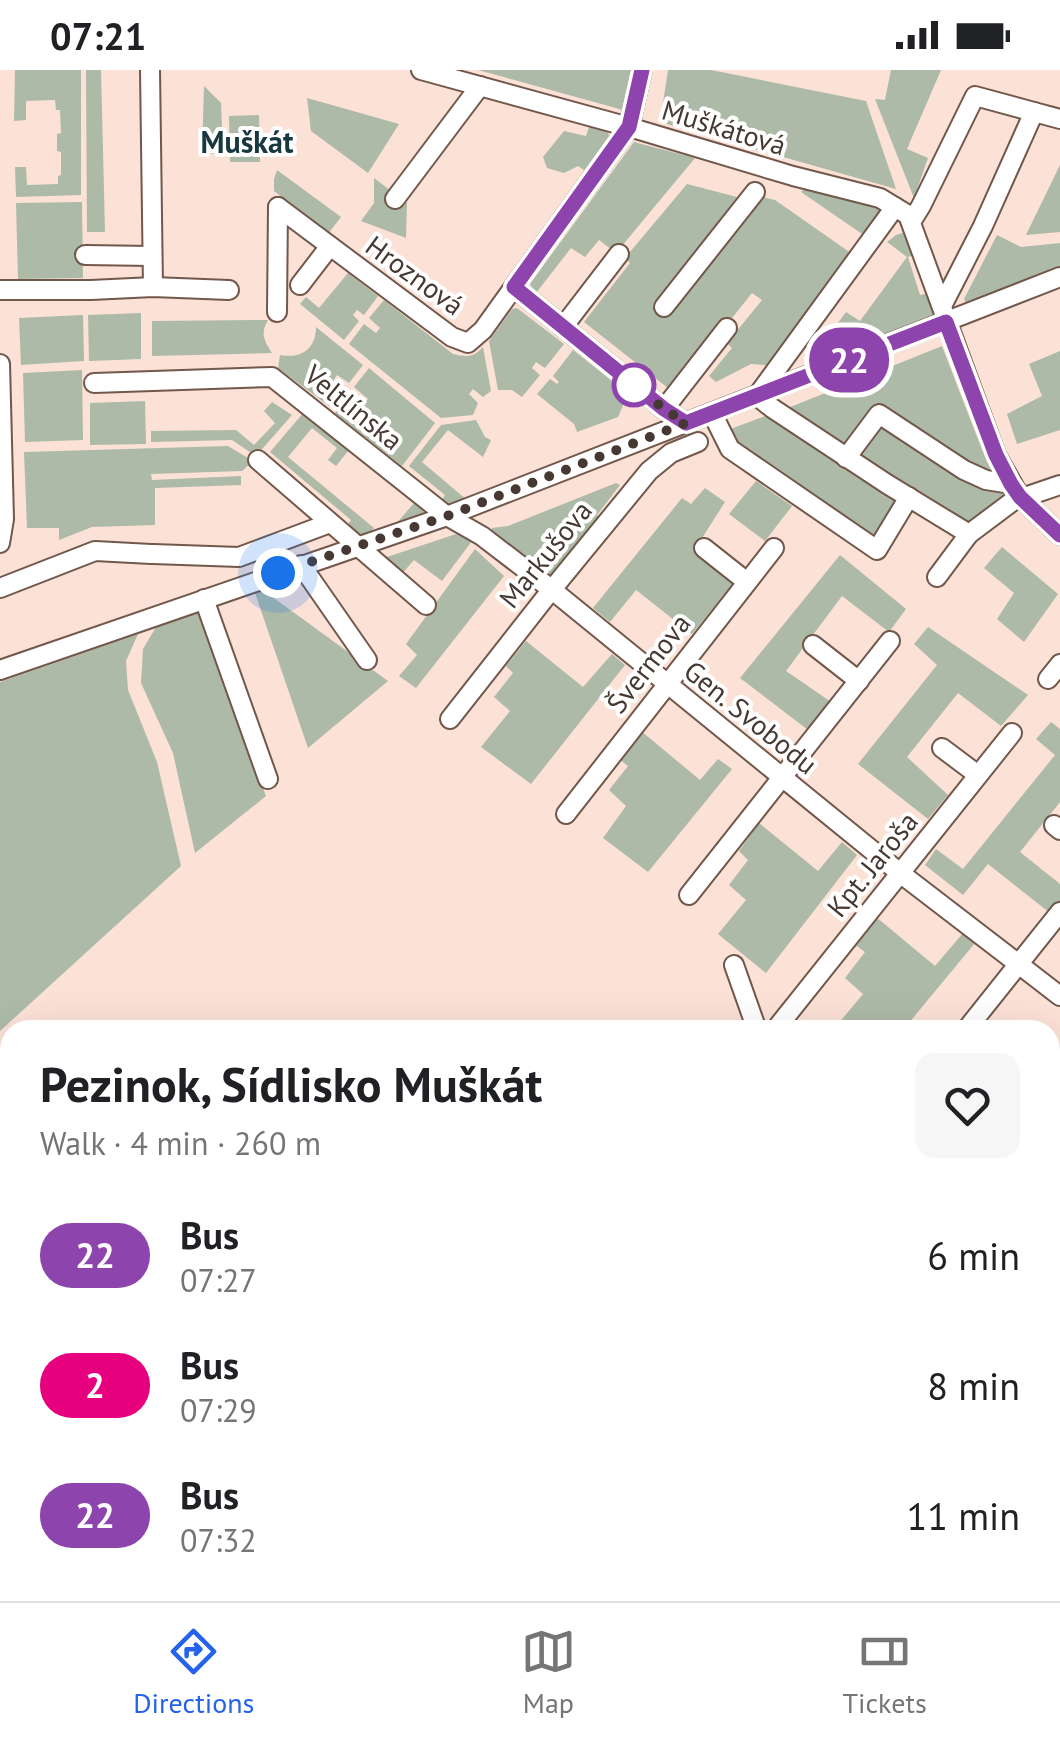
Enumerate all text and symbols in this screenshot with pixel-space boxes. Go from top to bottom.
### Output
text: 07:21 [50,11,146,60]
street label: Muškátová [658,91,790,163]
district label: Muškát [201,122,294,161]
street label: Hroznová [358,227,472,323]
line badge: 22 [804,328,894,392]
text: 22 [829,337,869,383]
street label: Veltlínska [296,355,411,458]
unlabelled marker [613,364,655,406]
street label: Markušova [490,493,600,615]
your location [253,548,303,598]
street label: Švermova [598,606,698,720]
street label: Gen. Svobodu [677,652,825,782]
street label: Kpt. Jaroša [818,804,926,924]
text: Pezinok, Sídlisko Muškát [40,1053,542,1115]
button: heart [915,1053,1020,1158]
text: Walk · 4 min · 260 m [40,1122,321,1164]
text: Bus [180,1210,239,1259]
text: 6 min [927,1231,1020,1280]
text: 22 [75,1232,115,1278]
text: 07:27 [180,1259,257,1301]
text: Bus [180,1340,239,1389]
text: 8 min [927,1361,1020,1410]
text: 2 [85,1362,105,1408]
text: 07:29 [180,1389,257,1431]
text: Bus [180,1470,239,1519]
text: 11 min [907,1491,1020,1540]
text: 22 [75,1492,115,1538]
text: 07:32 [180,1519,257,1561]
tab: Directions [133,1624,254,1721]
tab: Map [521,1624,576,1721]
tab: Tickets [842,1624,927,1721]

